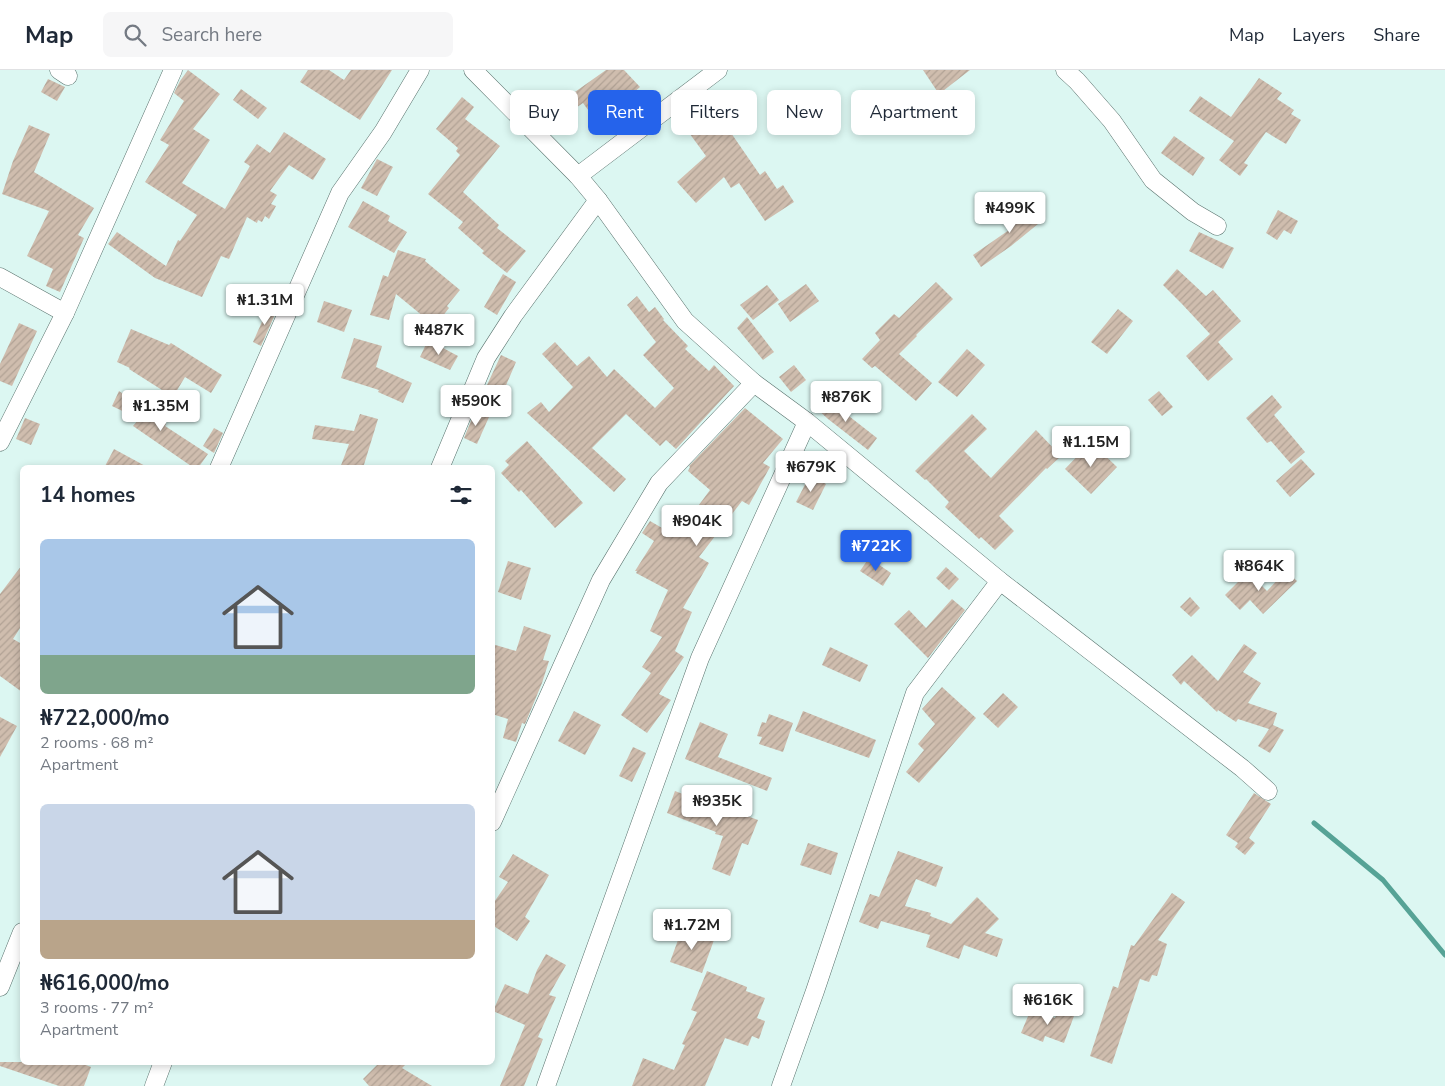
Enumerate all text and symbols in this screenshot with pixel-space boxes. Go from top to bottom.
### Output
search box [103,12,453,57]
text: Map [25,19,73,51]
icon: search [121,21,149,49]
text: Search here [161,22,262,48]
text: Map [1229,23,1264,47]
text: Layers [1292,23,1345,47]
text: Share [1373,23,1420,47]
chip: Buy [510,90,578,135]
chip: Rent [588,90,661,135]
chip: Filters [671,90,757,135]
chip: New [767,90,841,135]
chip: Apartment [851,90,975,135]
pin: ₦499K [975,191,1045,234]
text: ₦499K [985,197,1035,219]
pin: ₦1.31M [224,284,306,326]
text: ₦1.31M [237,289,293,311]
pin: ₦487K [404,314,474,356]
text: ₦487K [414,319,464,341]
pin: ₦876K [811,380,881,423]
pin: ₦590K [441,384,511,427]
text: ₦876K [821,386,871,408]
pin: ₦1.35M [120,390,202,432]
text: ₦590K [451,390,501,412]
text: ₦1.35M [133,395,189,417]
pin: ₦1.15M [1050,426,1132,468]
text: ₦1.15M [1063,431,1119,453]
pin: ₦679K [776,450,846,493]
text: ₦679K [786,456,836,478]
text: 14 homes [40,481,135,509]
icon: filters [447,481,475,509]
pin: ₦904K [662,504,732,547]
text: ₦904K [672,510,722,532]
pin: ₦722K [841,530,911,572]
text: ₦722K [851,535,901,557]
pin: ₦864K [1224,550,1294,592]
text: ₦864K [1234,555,1284,577]
icon: home [213,572,303,662]
text: ₦722,000/mo [40,704,169,732]
text: 2 rooms · 68 m² [40,732,153,754]
text: Apartment [40,754,118,776]
pin: ₦935K [682,784,752,827]
text: ₦935K [692,790,742,812]
icon: home [213,837,303,927]
pin: ₦1.72M [651,908,733,951]
text: ₦1.72M [664,914,720,936]
text: ₦616,000/mo [40,969,169,997]
pin: ₦616K [1013,984,1083,1026]
text: ₦616K [1023,989,1073,1011]
text: 3 rooms · 77 m² [40,997,153,1019]
text: Apartment [40,1019,118,1041]

